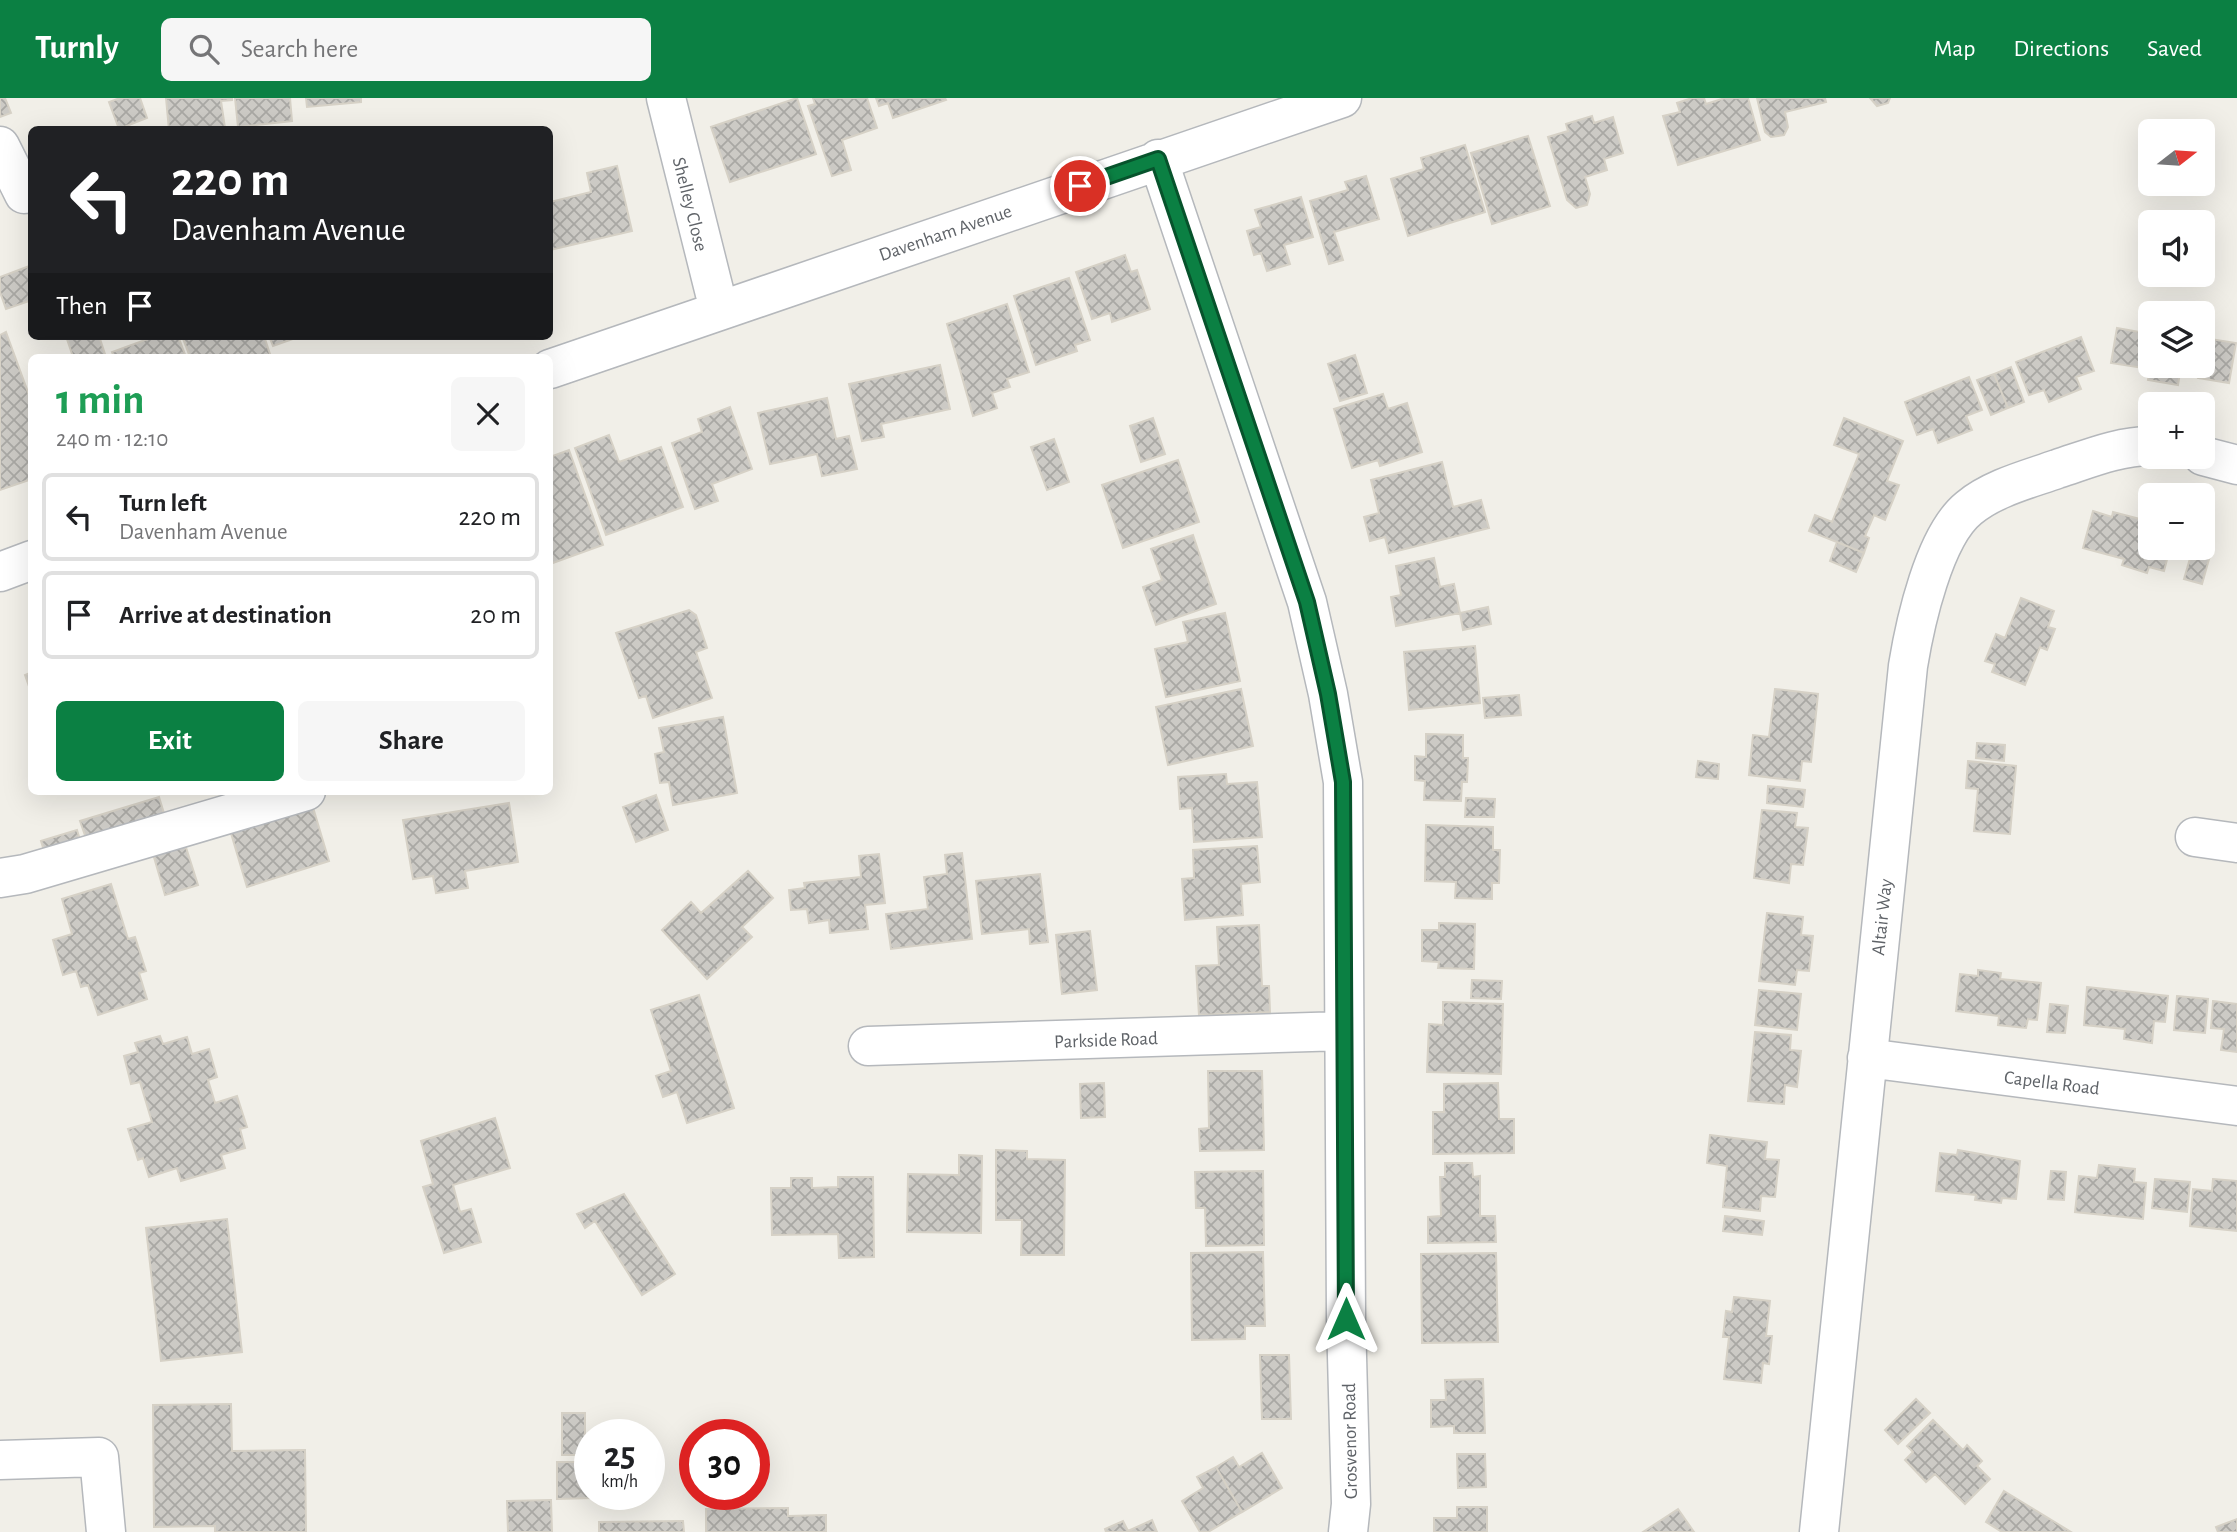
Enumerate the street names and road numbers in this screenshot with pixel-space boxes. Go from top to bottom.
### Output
street label: Shelley Close [669,155,710,253]
street label: Davenham Avenue [877,202,1014,265]
street label: Altair Way [1869,878,1896,956]
street label: Parkside Road [1054,1029,1158,1052]
street label: Capella Road [2003,1068,2101,1099]
street label: Grosvenor Road [1340,1383,1361,1499]

